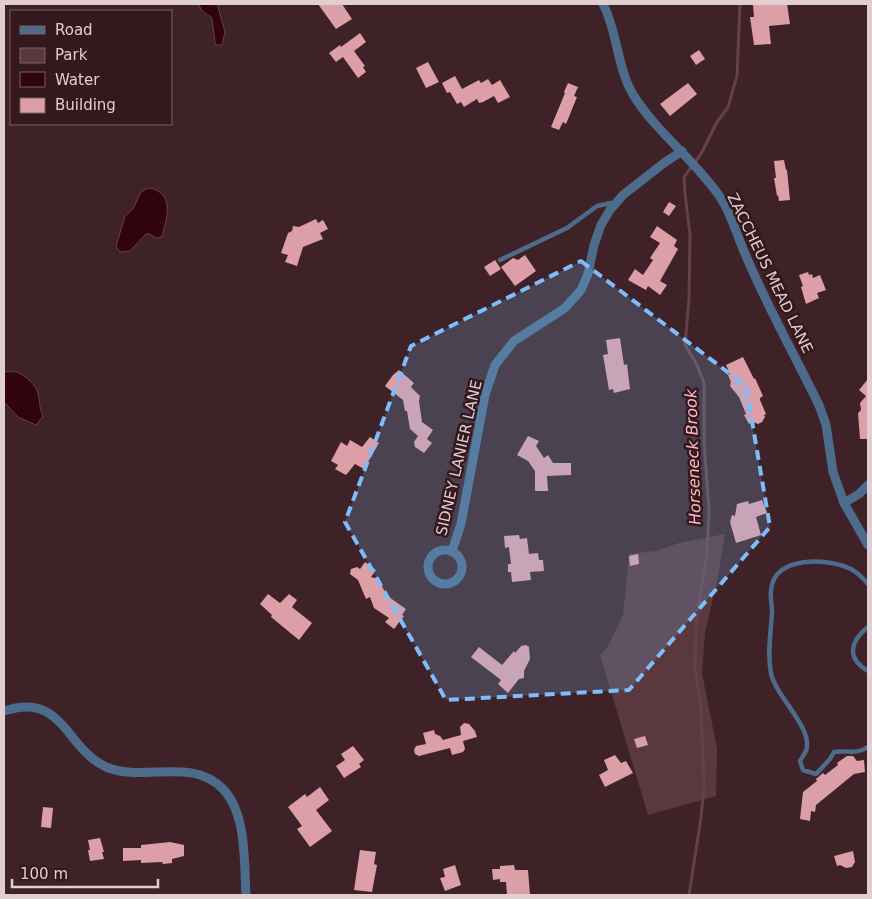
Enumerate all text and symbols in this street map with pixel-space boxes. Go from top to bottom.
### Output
legend [10,10,172,125]
text: Road [55,21,93,39]
text: Park [55,46,88,64]
text: Water [55,71,100,89]
text: Building [55,96,116,114]
street label: ZACCHEUS MEAD LANE [723,190,817,356]
street label: SIDNEY LANIER LANE [432,378,486,538]
water label: Horseneck Brook [681,388,705,525]
scale bar [12,856,159,888]
text: 100 m [20,865,68,883]

